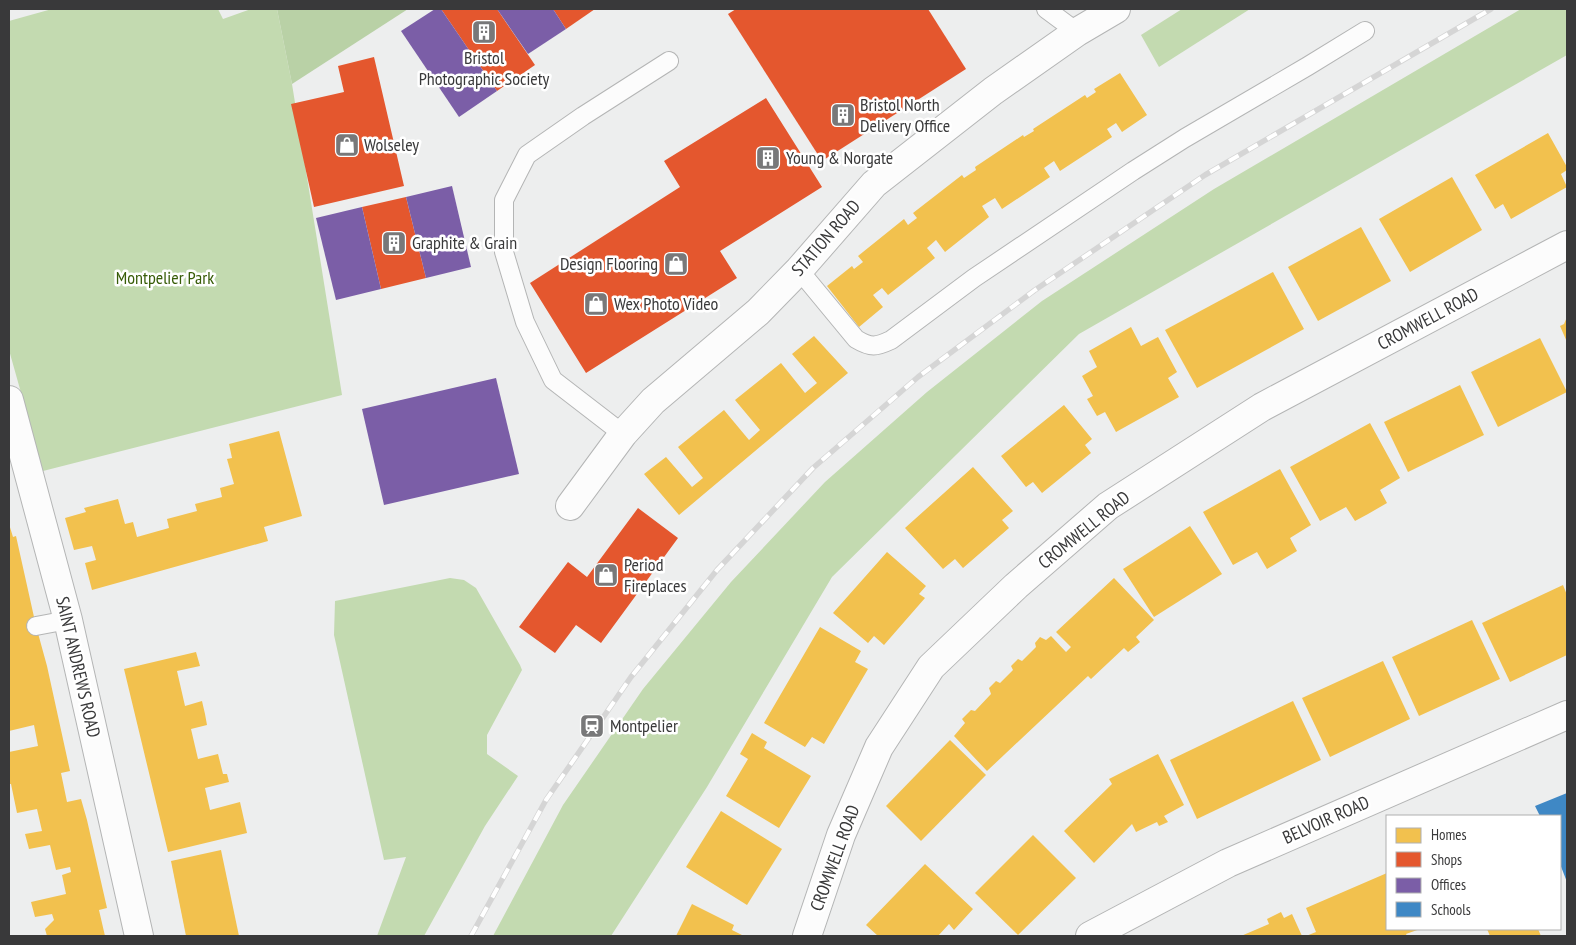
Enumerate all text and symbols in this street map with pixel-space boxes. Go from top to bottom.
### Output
building icon: Bristol Photographic Society [471,19,497,45]
place label: Bristol Photographic Society [419,46,550,90]
place label: Bristol North Delivery Office [860,93,950,137]
building icon: Bristol North Delivery Office [830,102,856,128]
shop icon: Wolseley [334,132,360,158]
place label: Wolseley [364,133,419,156]
building icon: Young & Norgate [755,145,781,171]
place label: Young & Norgate [786,146,893,169]
street label: STATION ROAD [786,195,865,281]
building icon: Graphite & Grain [381,230,407,256]
place label: Graphite & Grain [412,231,517,254]
shop icon: Design Flooring [663,251,689,277]
place label: Design Flooring [560,252,658,275]
park label: Montpelier Park [116,266,214,289]
street label: CROMWELL ROAD [1373,282,1482,355]
shop icon: Wex Photo Video [583,291,609,317]
place label: Wex Photo Video [614,292,718,315]
street label: CROMWELL ROAD [1033,486,1134,574]
place label: Period Fireplaces [624,553,687,597]
shop icon: Period Fireplaces [593,562,619,588]
street label: SAINT ANDREWS ROAD [51,594,106,740]
station icon: Montpelier [579,713,605,739]
place label: Montpelier [610,714,678,737]
street label: BELVOIR ROAD [1279,790,1373,849]
street label: CROMWELL ROAD [805,802,864,914]
legend [1386,815,1561,930]
text: Homes [1431,825,1467,844]
text: Shops [1431,850,1462,869]
text: Offices [1431,875,1466,894]
text: Schools [1431,900,1471,919]

